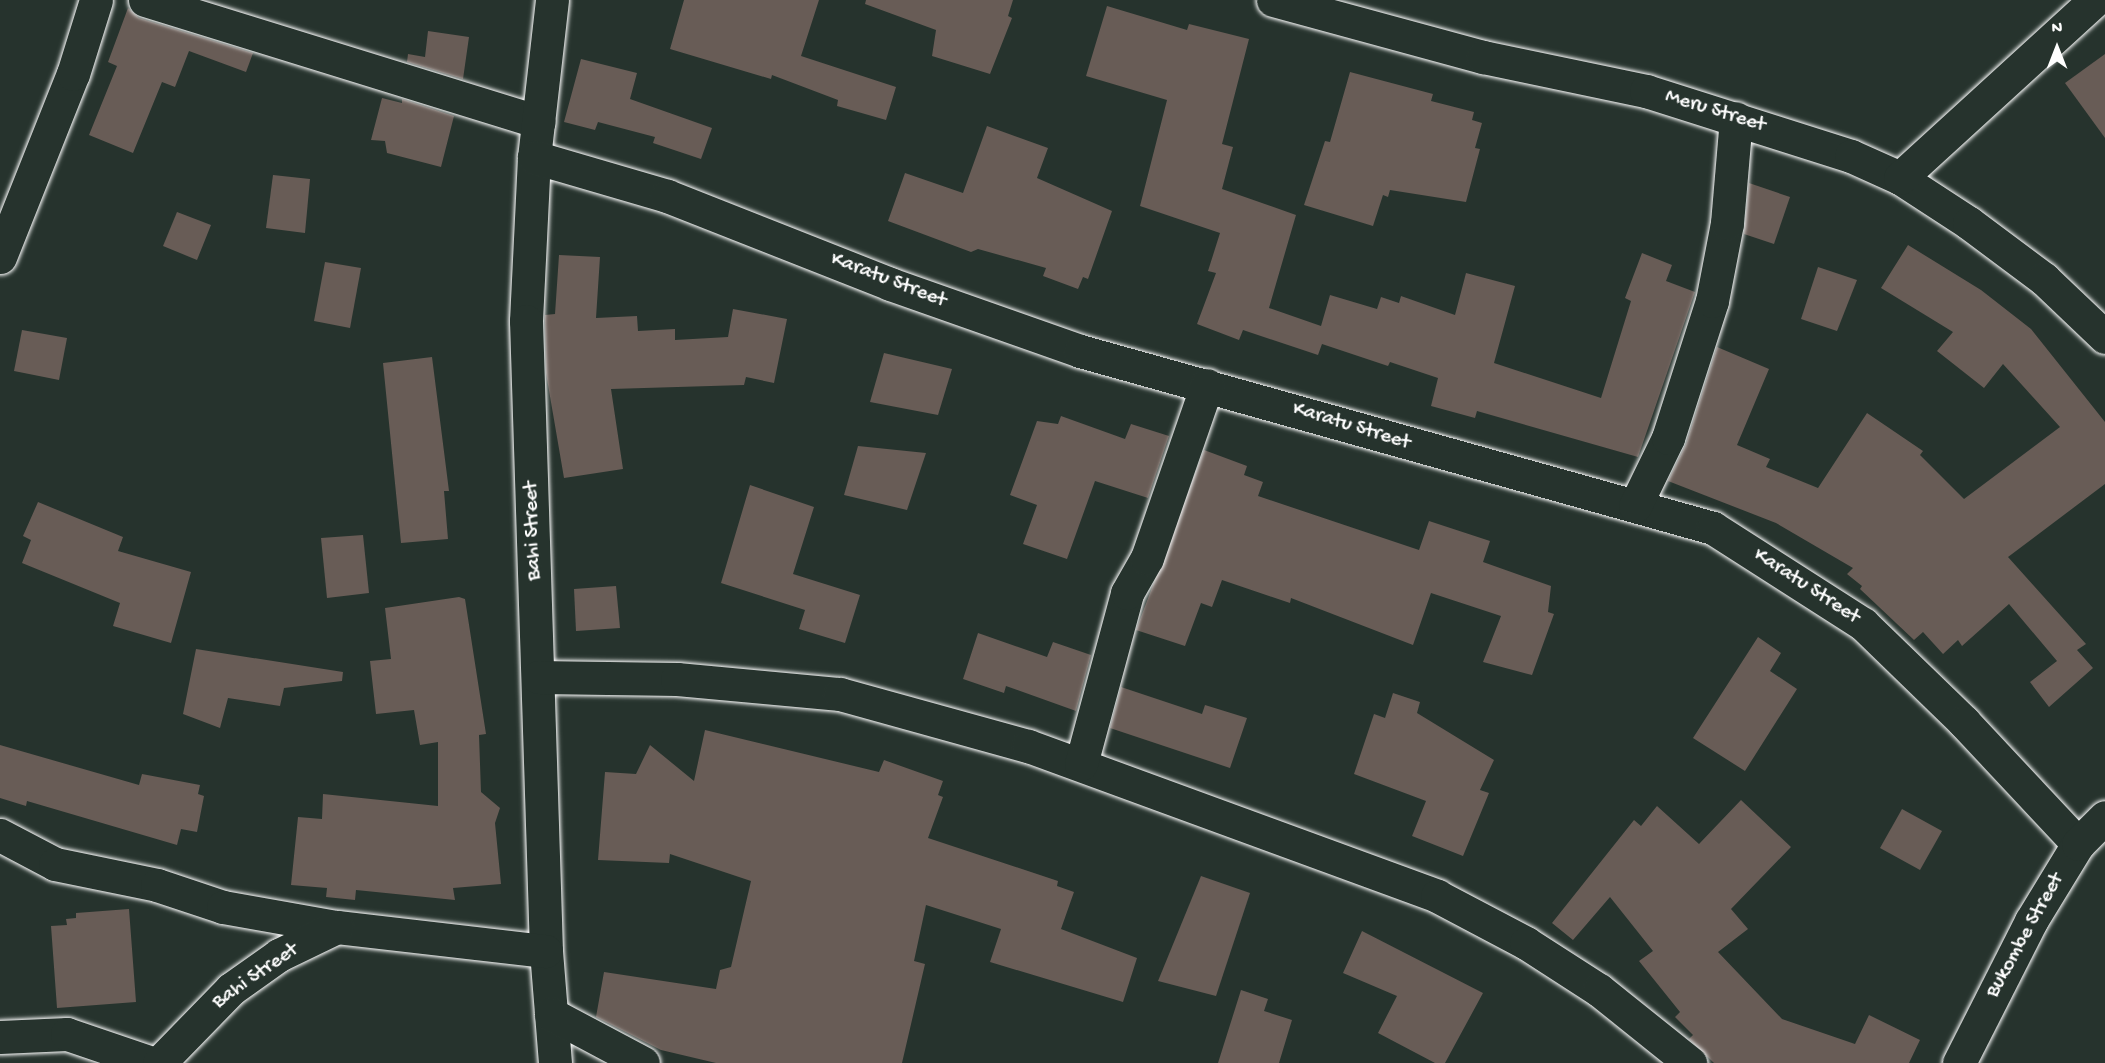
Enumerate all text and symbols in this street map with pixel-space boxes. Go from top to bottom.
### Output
north arrow [2027,18,2087,78]
text: N [2052,20,2062,39]
street label: Meru Street [1662,85,1768,139]
street label: Karatu Street [827,247,949,315]
street label: Karatu Street [1289,397,1413,457]
street label: Bahi Street [520,481,548,581]
street label: Karatu Street [1748,543,1864,631]
street label: Bukombe Street [1981,869,2071,1003]
street label: Bahi Street [208,938,304,1016]

